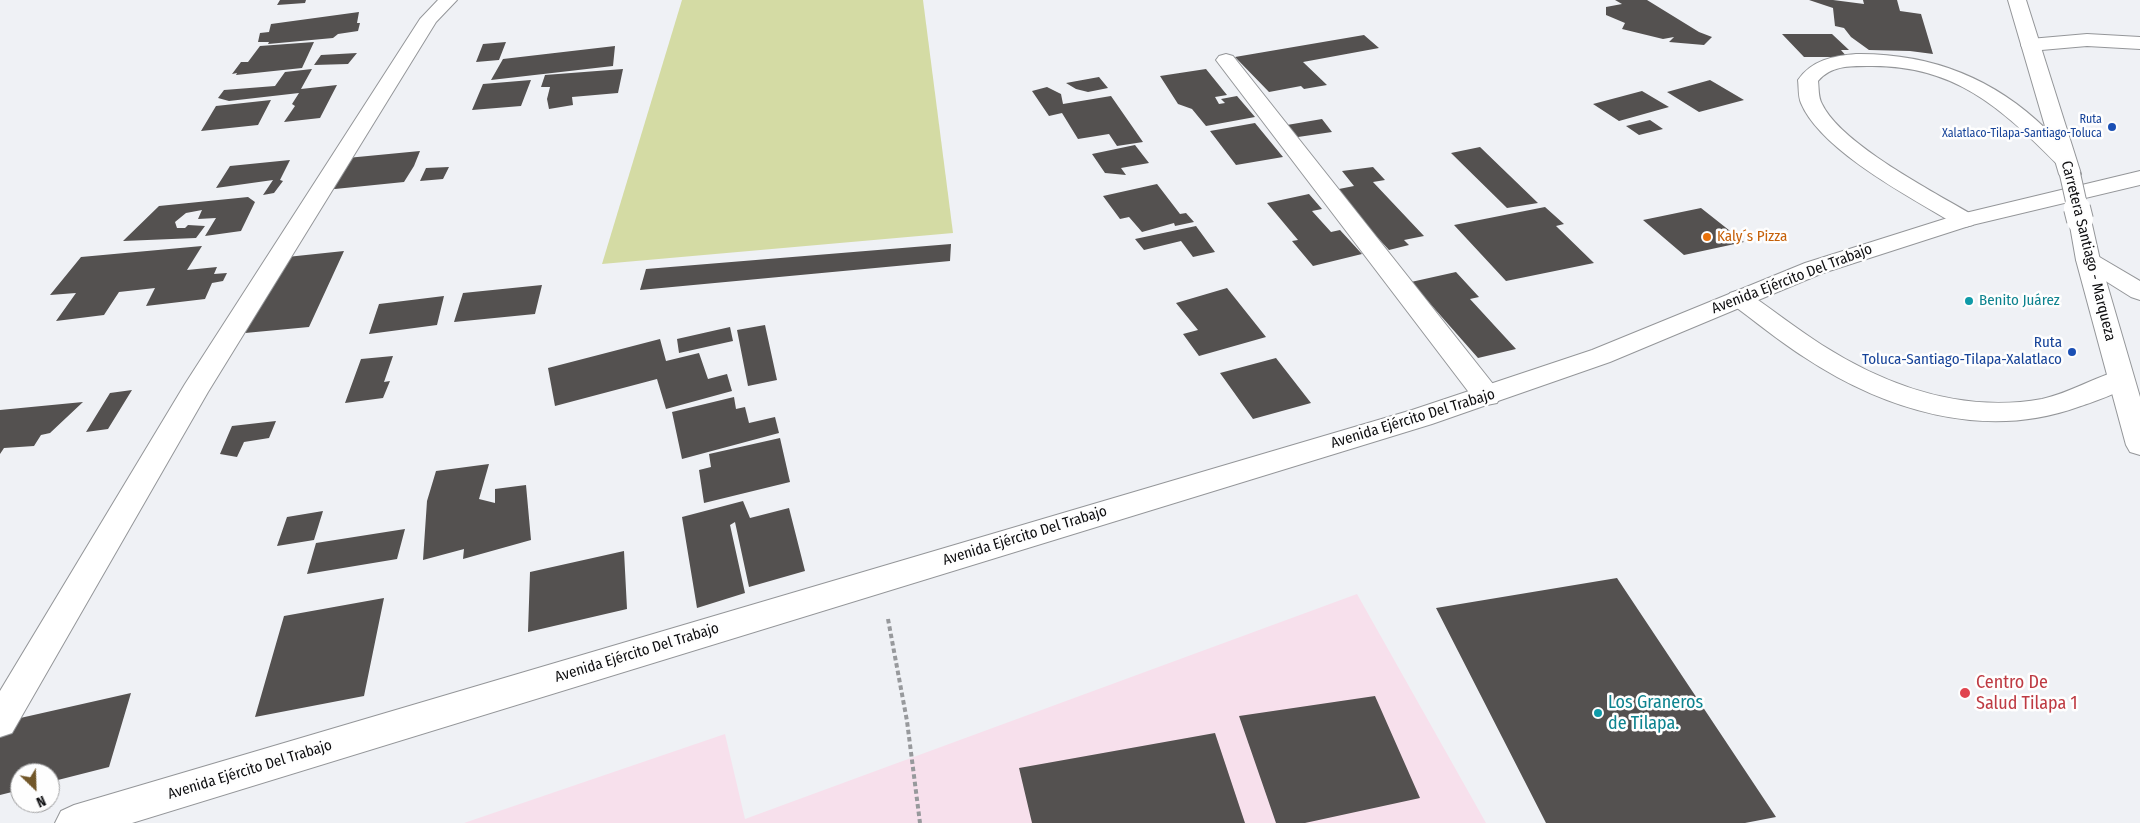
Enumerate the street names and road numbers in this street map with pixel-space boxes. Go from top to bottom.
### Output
street label: Carretera Santiago - Marqueza [2057,159,2119,343]
street label: Avenida Ejército Del Trabajo [1709,240,1875,318]
street label: Avenida Ejército Del Trabajo [1329,385,1497,453]
street label: Avenida Ejército Del Trabajo [941,502,1109,570]
street label: Avenida Ejército Del Trabajo [553,619,721,687]
street label: Avenida Ejército Del Trabajo [166,736,334,804]

